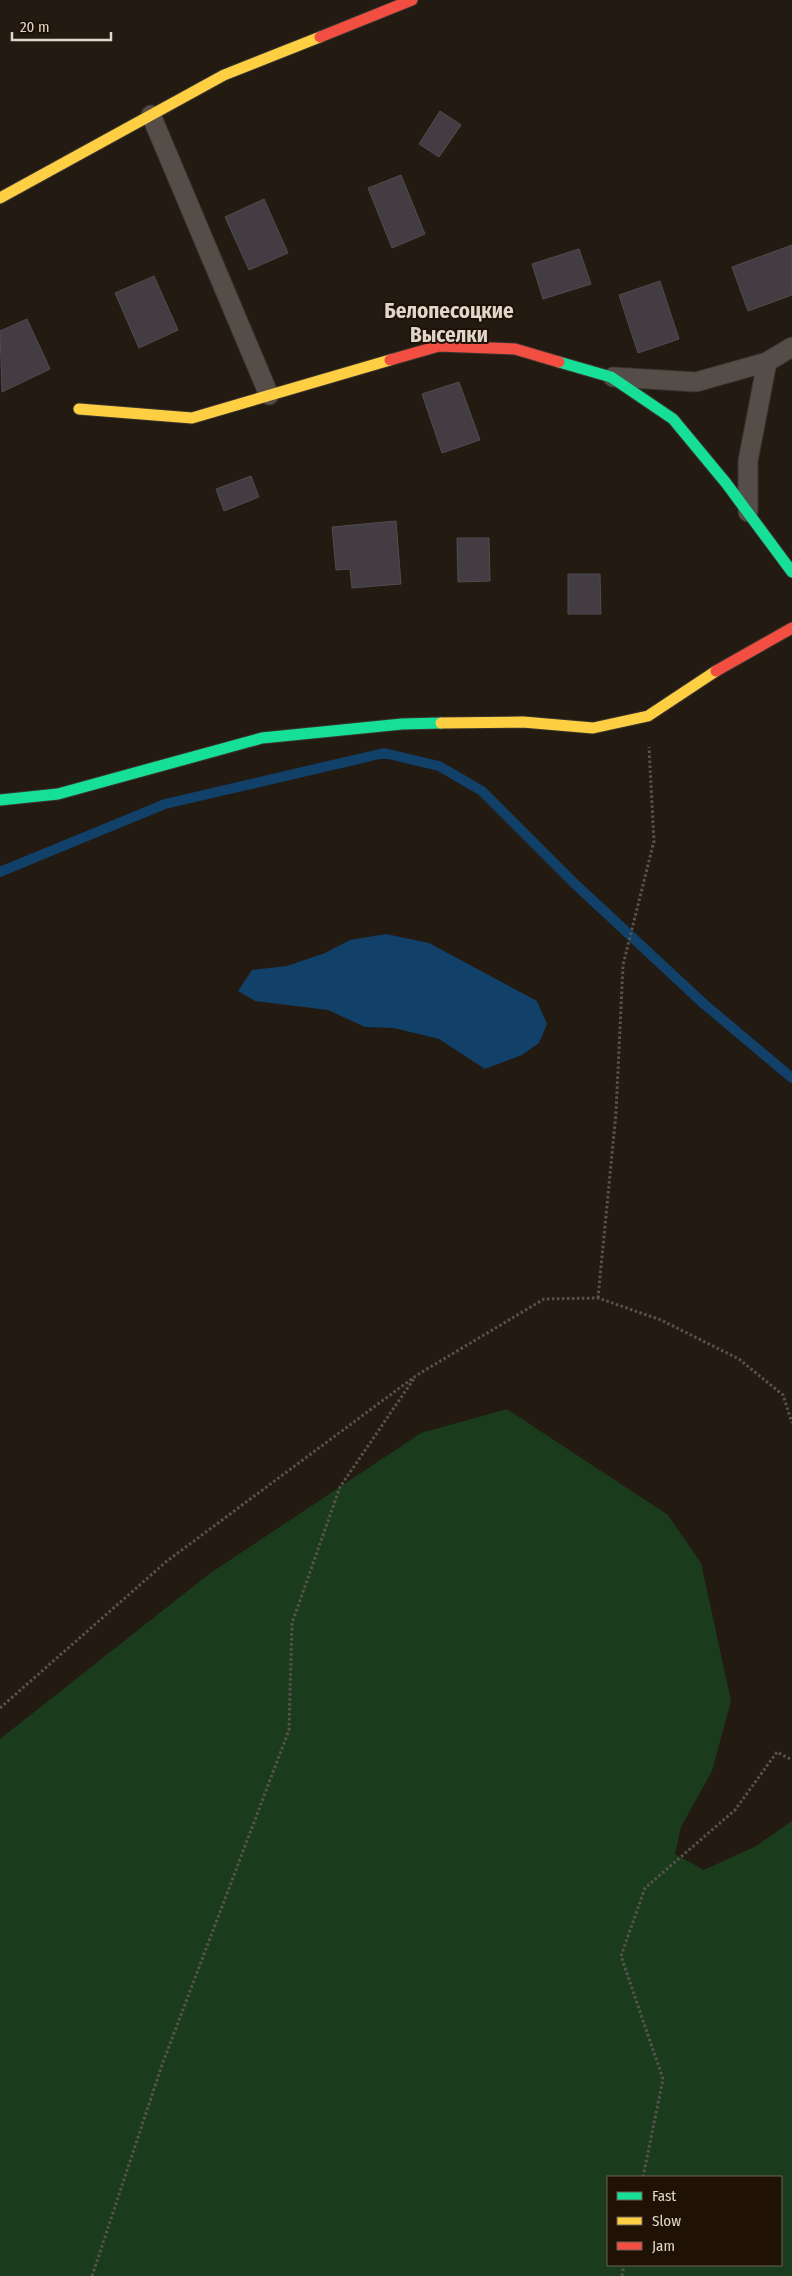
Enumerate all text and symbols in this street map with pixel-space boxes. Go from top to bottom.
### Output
scale bar [12,10,111,42]
text: 20 m [20,18,50,36]
district label: Белопесоцкие Выселки [384,298,514,348]
legend [607,2176,782,2266]
text: Fast [652,2187,676,2205]
text: Slow [652,2212,681,2230]
text: Jam [652,2237,675,2255]

